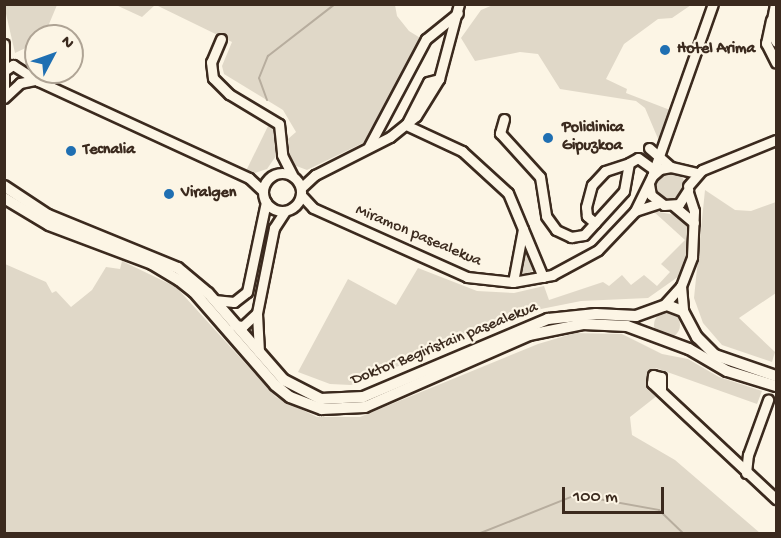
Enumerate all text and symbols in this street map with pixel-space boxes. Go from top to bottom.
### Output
north arrow [24,24,84,84]
text: N [56,33,77,53]
place label: Hotel Arima [677,40,755,60]
marker: Hotel Arima [658,43,672,57]
place label: Policlinica Gipuzkoa [562,119,624,157]
marker: Policlinica Gipuzkoa [539,129,557,147]
place label: Tecnalia [83,141,135,161]
marker: Tecnalia [64,144,78,158]
place label: Viralgen [181,184,236,204]
marker: Viralgen [162,187,176,201]
street label: Miramon pasealekua [352,202,484,272]
street label: Doktor Begiristain pasealekua [349,299,541,391]
scale bar [565,475,667,513]
text: 100 m [573,487,618,508]

